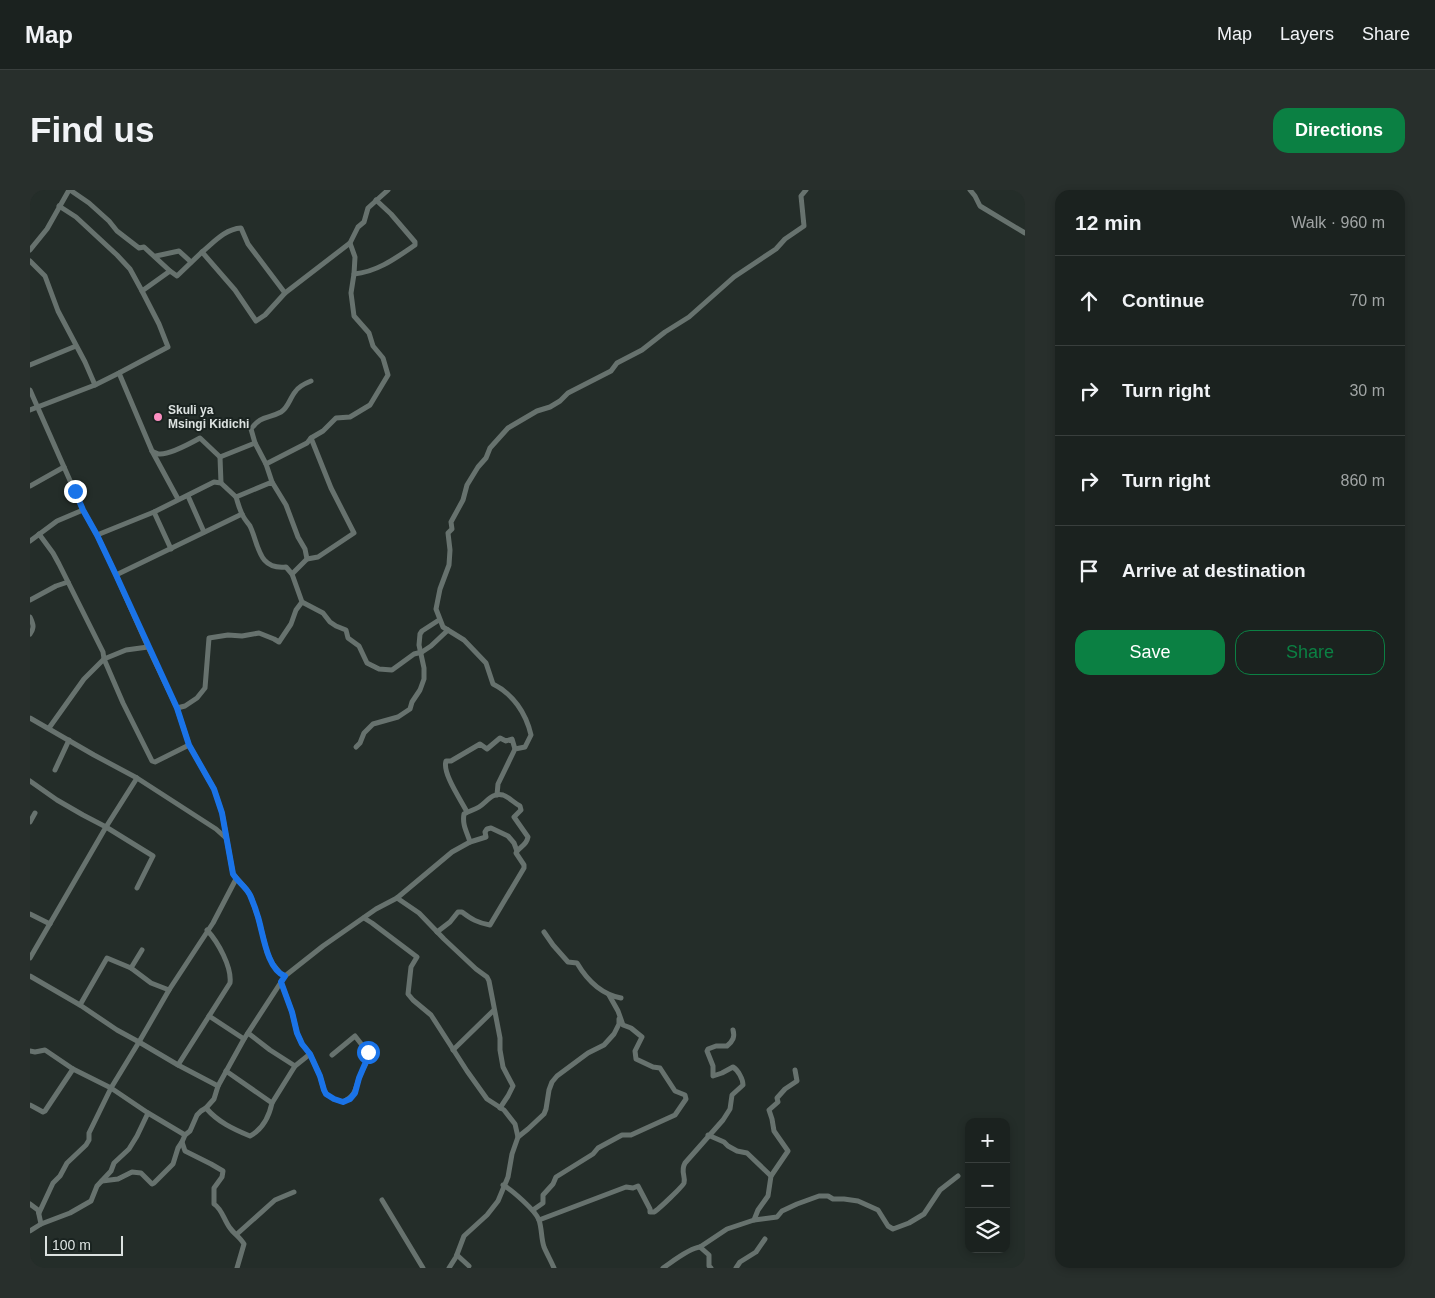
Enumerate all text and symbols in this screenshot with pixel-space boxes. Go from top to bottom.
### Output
text: Map [25,21,73,48]
text: Map [1217,24,1252,44]
text: Layers [1280,24,1334,44]
text: Share [1362,24,1410,44]
button: Directions [1273,108,1405,153]
text: Find us [30,110,154,149]
text: 12 min [1075,211,1142,234]
text: Walk · 960 m [1291,214,1385,231]
icon: ahead [1075,287,1103,315]
text: Continue [1122,290,1204,311]
text: 70 m [1349,292,1385,309]
icon: right [1075,377,1103,405]
text: Turn right [1122,380,1210,401]
text: 30 m [1349,382,1385,399]
place label: Skuli ya Msingi Kidichi [168,403,249,431]
marker: Skuli ya Msingi Kidichi [152,411,164,423]
icon: right [1075,467,1103,495]
text: Turn right [1122,470,1210,491]
text: 860 m [1341,472,1385,489]
route end [64,480,87,503]
icon: arrive [1075,557,1103,585]
text: Arrive at destination [1122,560,1306,581]
button: Save [1075,630,1225,675]
button: Share [1235,630,1385,675]
route start [357,1041,380,1064]
map controls [965,1118,1010,1253]
button: + [965,1118,1010,1163]
button: − [965,1163,1010,1208]
button: layers [965,1208,1010,1253]
scale bar [45,1233,122,1256]
text: 100 m [52,1237,91,1253]

